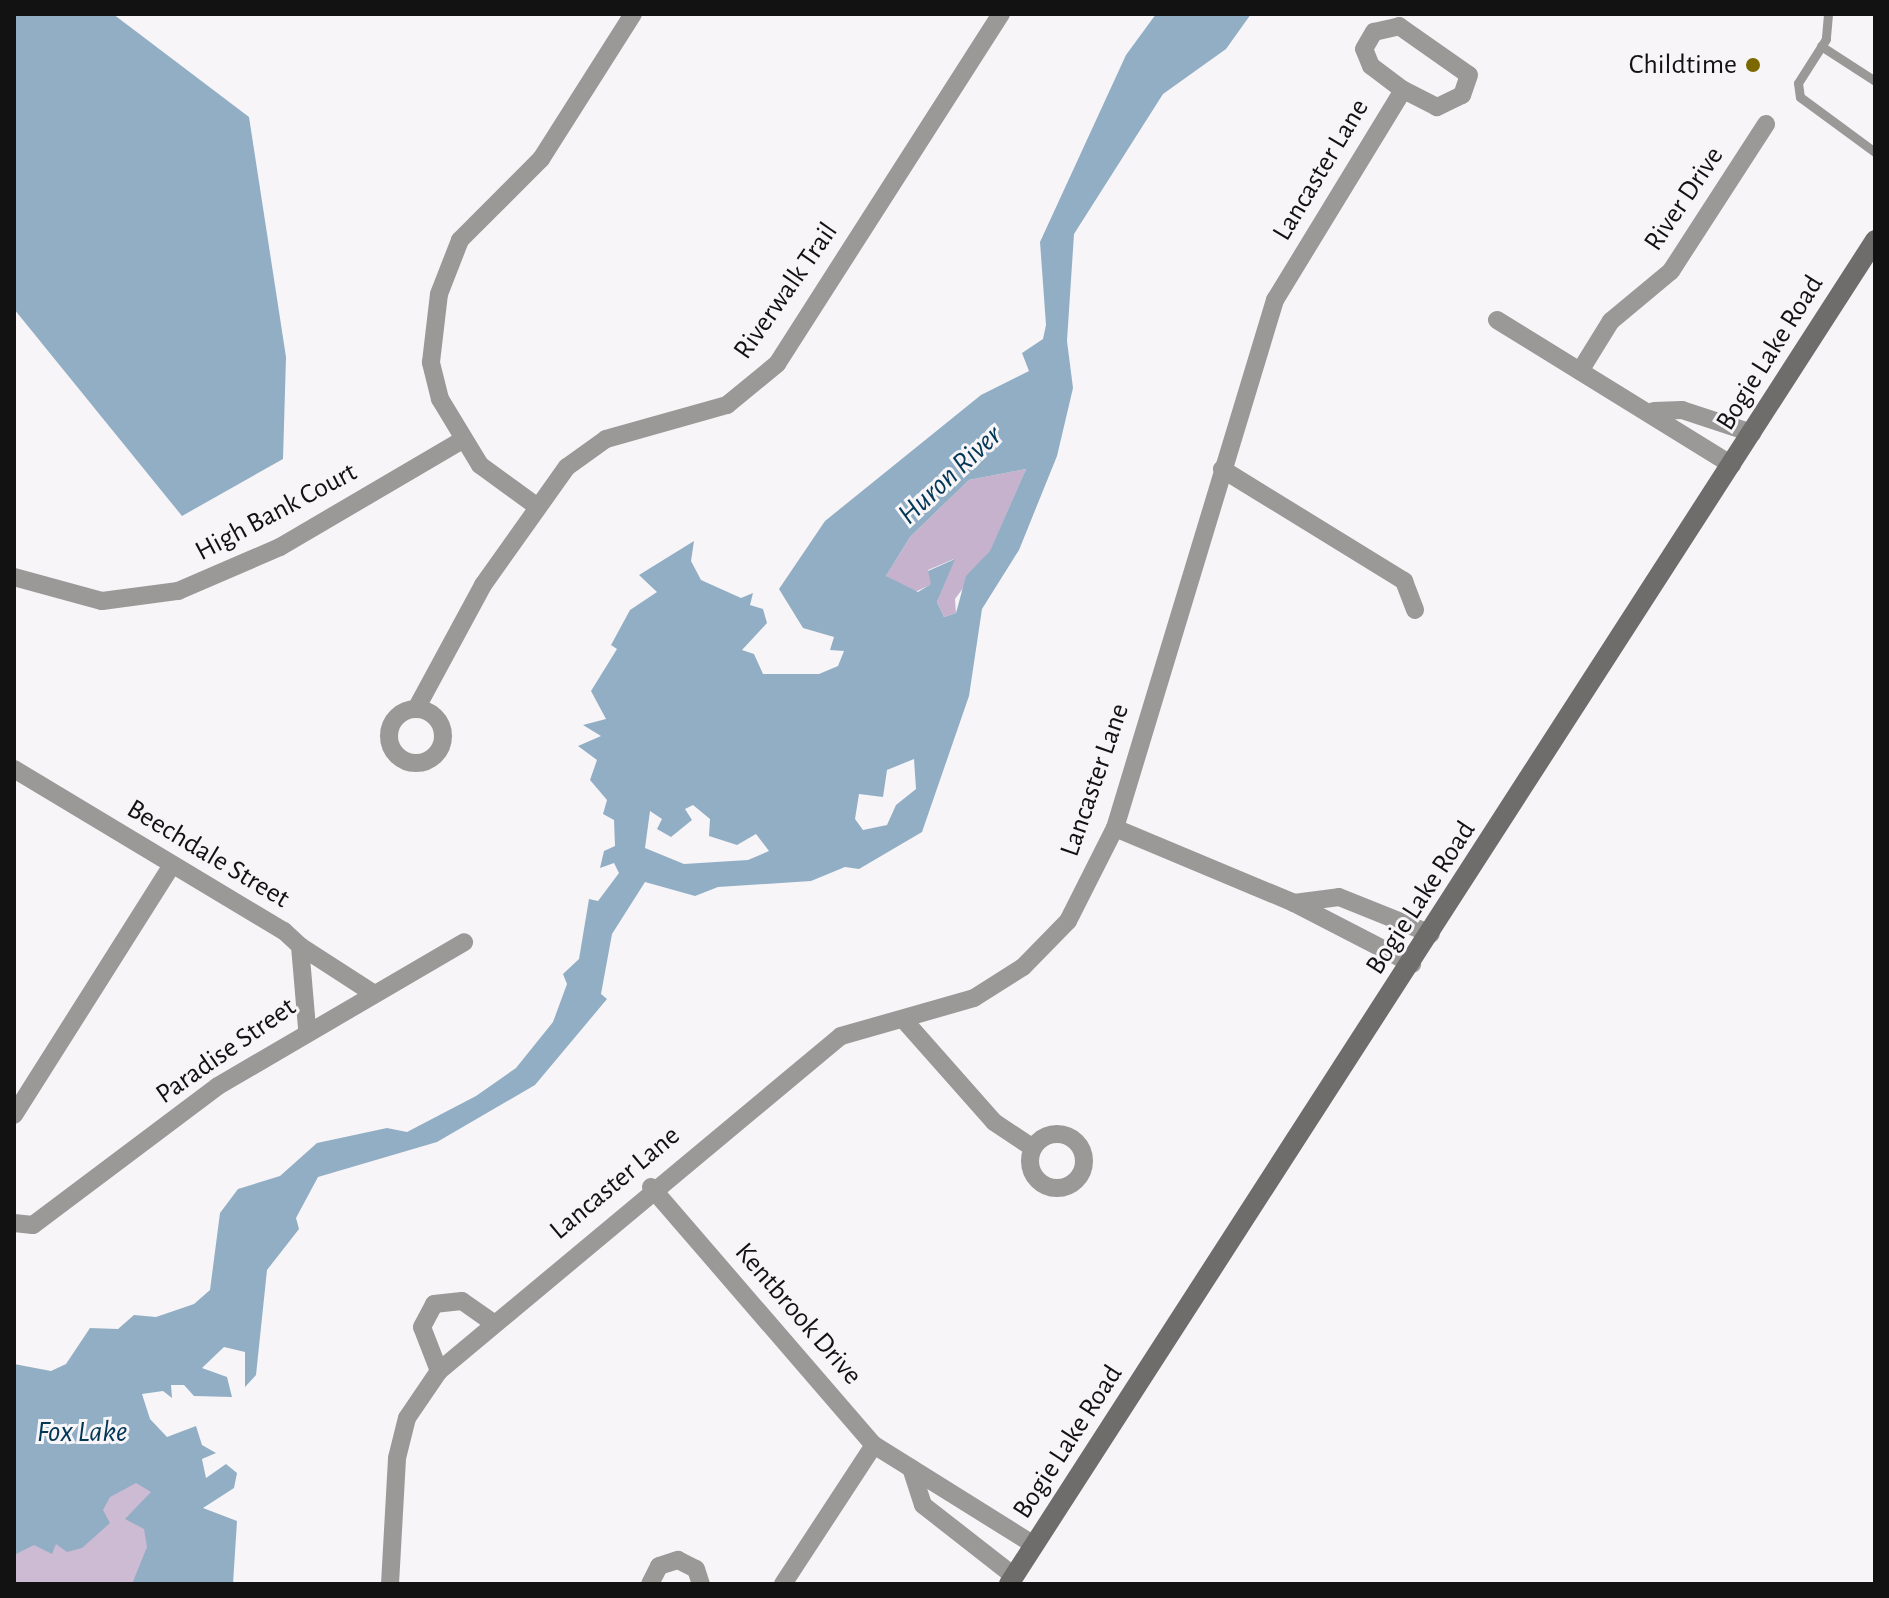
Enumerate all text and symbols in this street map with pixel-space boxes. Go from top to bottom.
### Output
place label: Childtime [1629,48,1737,82]
marker: Childtime [1744,56,1762,74]
street label: Lancaster Lane [1266,93,1376,247]
street label: River Drive [1637,140,1731,258]
street label: Riverwalk Trail [727,216,845,366]
street label: Bogie Lake Road [1709,269,1831,437]
water label: Huron River [891,418,1009,532]
street label: High Bank Court [190,455,362,569]
street label: Lancaster Lane [1053,699,1137,861]
street label: Beechdale Street [121,792,295,916]
street label: Bogie Lake Road [1359,815,1483,981]
street label: Paradise Street [150,990,302,1112]
street label: Lancaster Lane [543,1119,687,1247]
street label: Kentbrook Drive [727,1236,869,1392]
street label: Bogie Lake Road [1006,1359,1130,1525]
water label: Fox Lake [37,1414,127,1450]

